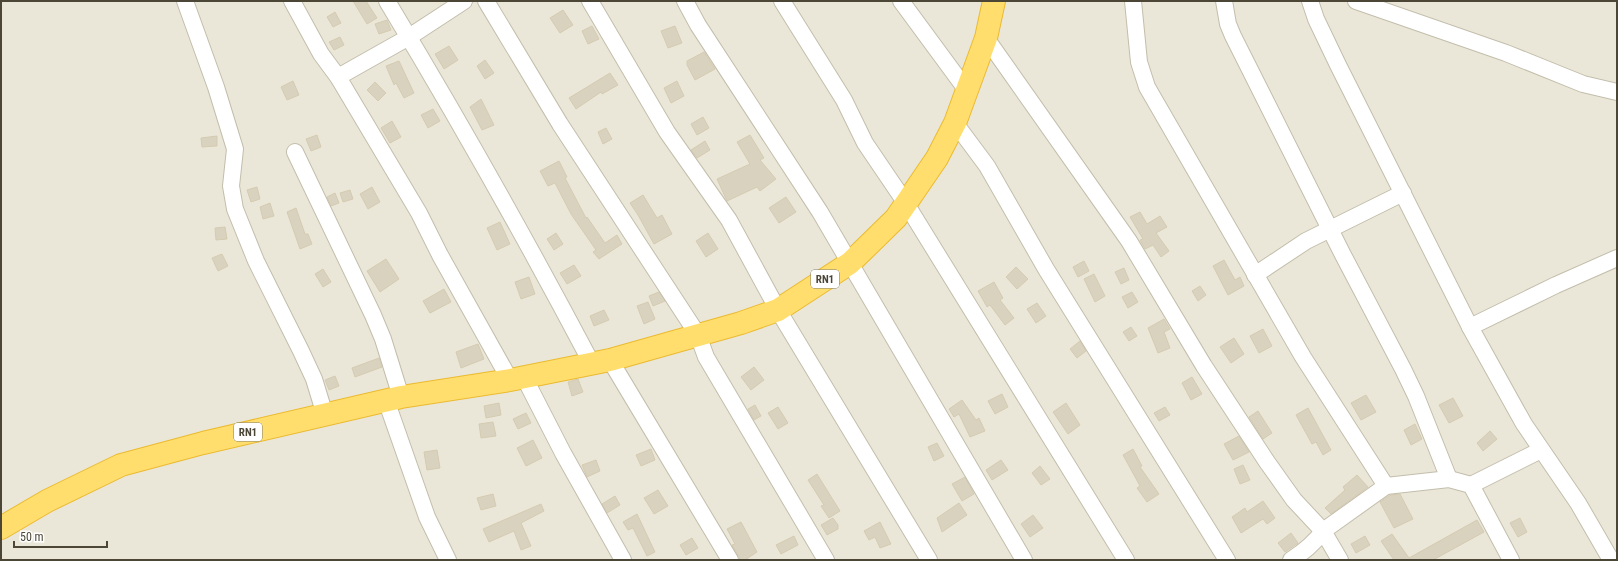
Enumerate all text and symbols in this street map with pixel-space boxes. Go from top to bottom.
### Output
road number: RN1 [811,270,839,288]
road number: RN1 [234,423,262,441]
scale bar [14,523,107,549]
text: 50 m [20,530,44,544]

